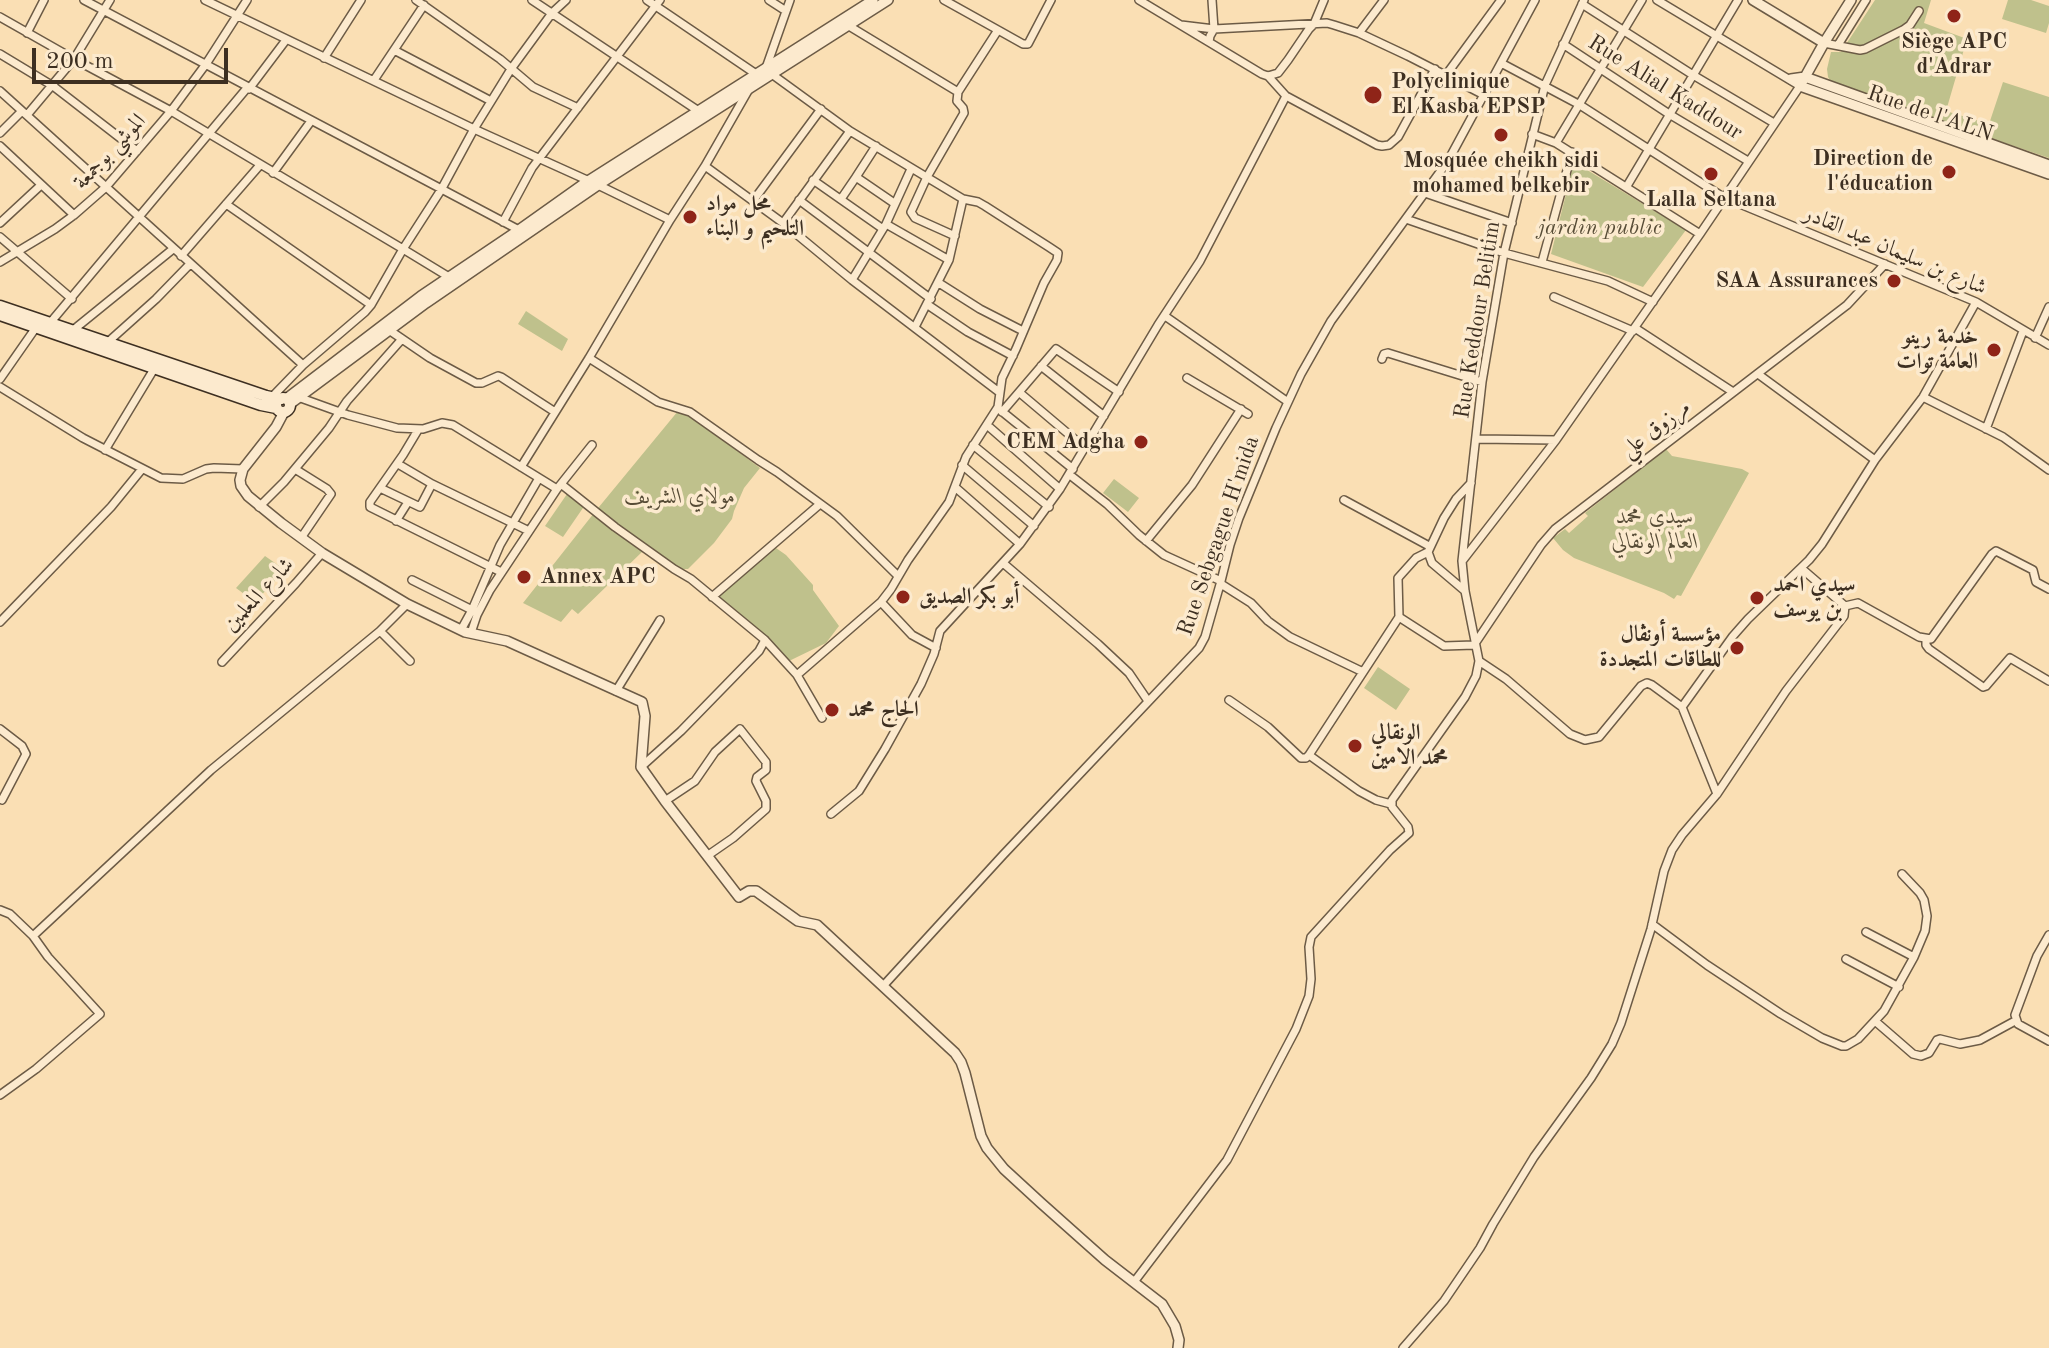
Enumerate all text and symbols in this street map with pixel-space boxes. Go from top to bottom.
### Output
marker: Siège APC d'Adrar [1945,7,1963,25]
place label: Siège APC d'Adrar [1901,29,2007,80]
street label: Rue Alial Kaddour [1583,30,1747,146]
scale bar [36,32,232,82]
text: 200 m [46,50,114,74]
place label: Polyclinique El Kasba EPSP [1391,69,1545,120]
street label: Rue de l'ALN [1864,80,1996,148]
marker: Polyclinique El Kasba EPSP [1362,84,1384,106]
street label: الموشي بوجمعة [68,109,152,195]
marker: Mosquée cheikh sidi mohamed belkebir [1492,126,1510,144]
place label: Direction de l'éducation [1813,146,1933,198]
place label: Mosquée cheikh sidi mohamed belkebir [1403,148,1599,200]
marker: Direction de l'éducation [1940,163,1958,181]
marker: Lalla Seltana [1702,165,1720,183]
place label: Lalla Seltana [1646,187,1776,213]
place label: محل مواد التلحيم و البناء [706,191,804,242]
street label: شارع بن سليمان عبد القادر [1800,201,1990,301]
marker: محل مواد التلحيم و البناء [681,208,699,226]
park label: jardin public [1538,215,1662,241]
street label: Rue Keddour Belitim [1449,219,1507,421]
place label: SAA Assurances [1715,268,1878,294]
marker: SAA Assurances [1885,272,1903,290]
place label: خدمة رينو العامة توات [1896,324,1978,376]
marker: خدمة رينو العامة توات [1985,341,2003,359]
street label: مرزوق علي [1616,394,1696,464]
place label: CEM Adgha [1006,429,1125,455]
marker: CEM Adgha [1132,433,1150,451]
street label: Rue Sebgague H'mida [1172,433,1266,639]
park label: مولاي الشريف [624,484,736,510]
park label: سيدي محمد العالم الونقالي [1611,504,1699,556]
street label: شارع المعلمين [218,552,300,638]
place label: Annex APC [540,564,656,590]
marker: Annex APC [515,568,533,586]
place label: سيدي احمد بن يوسف [1773,572,1855,624]
place label: أبو بكر الصديق [919,584,1019,610]
marker: أبو بكر الصديق [894,588,912,606]
marker: سيدي احمد بن يوسف [1748,589,1766,607]
place label: مؤسسة أونڨال للطاقات المتجددة [1599,622,1721,674]
marker: مؤسسة أونڨال للطاقات المتجددة [1728,639,1746,657]
place label: الحاج محمد [848,697,919,723]
marker: الحاج محمد [823,701,841,719]
place label: الونقالي محمد الامين [1371,720,1448,772]
marker: الونقالي محمد الامين [1346,737,1364,755]

